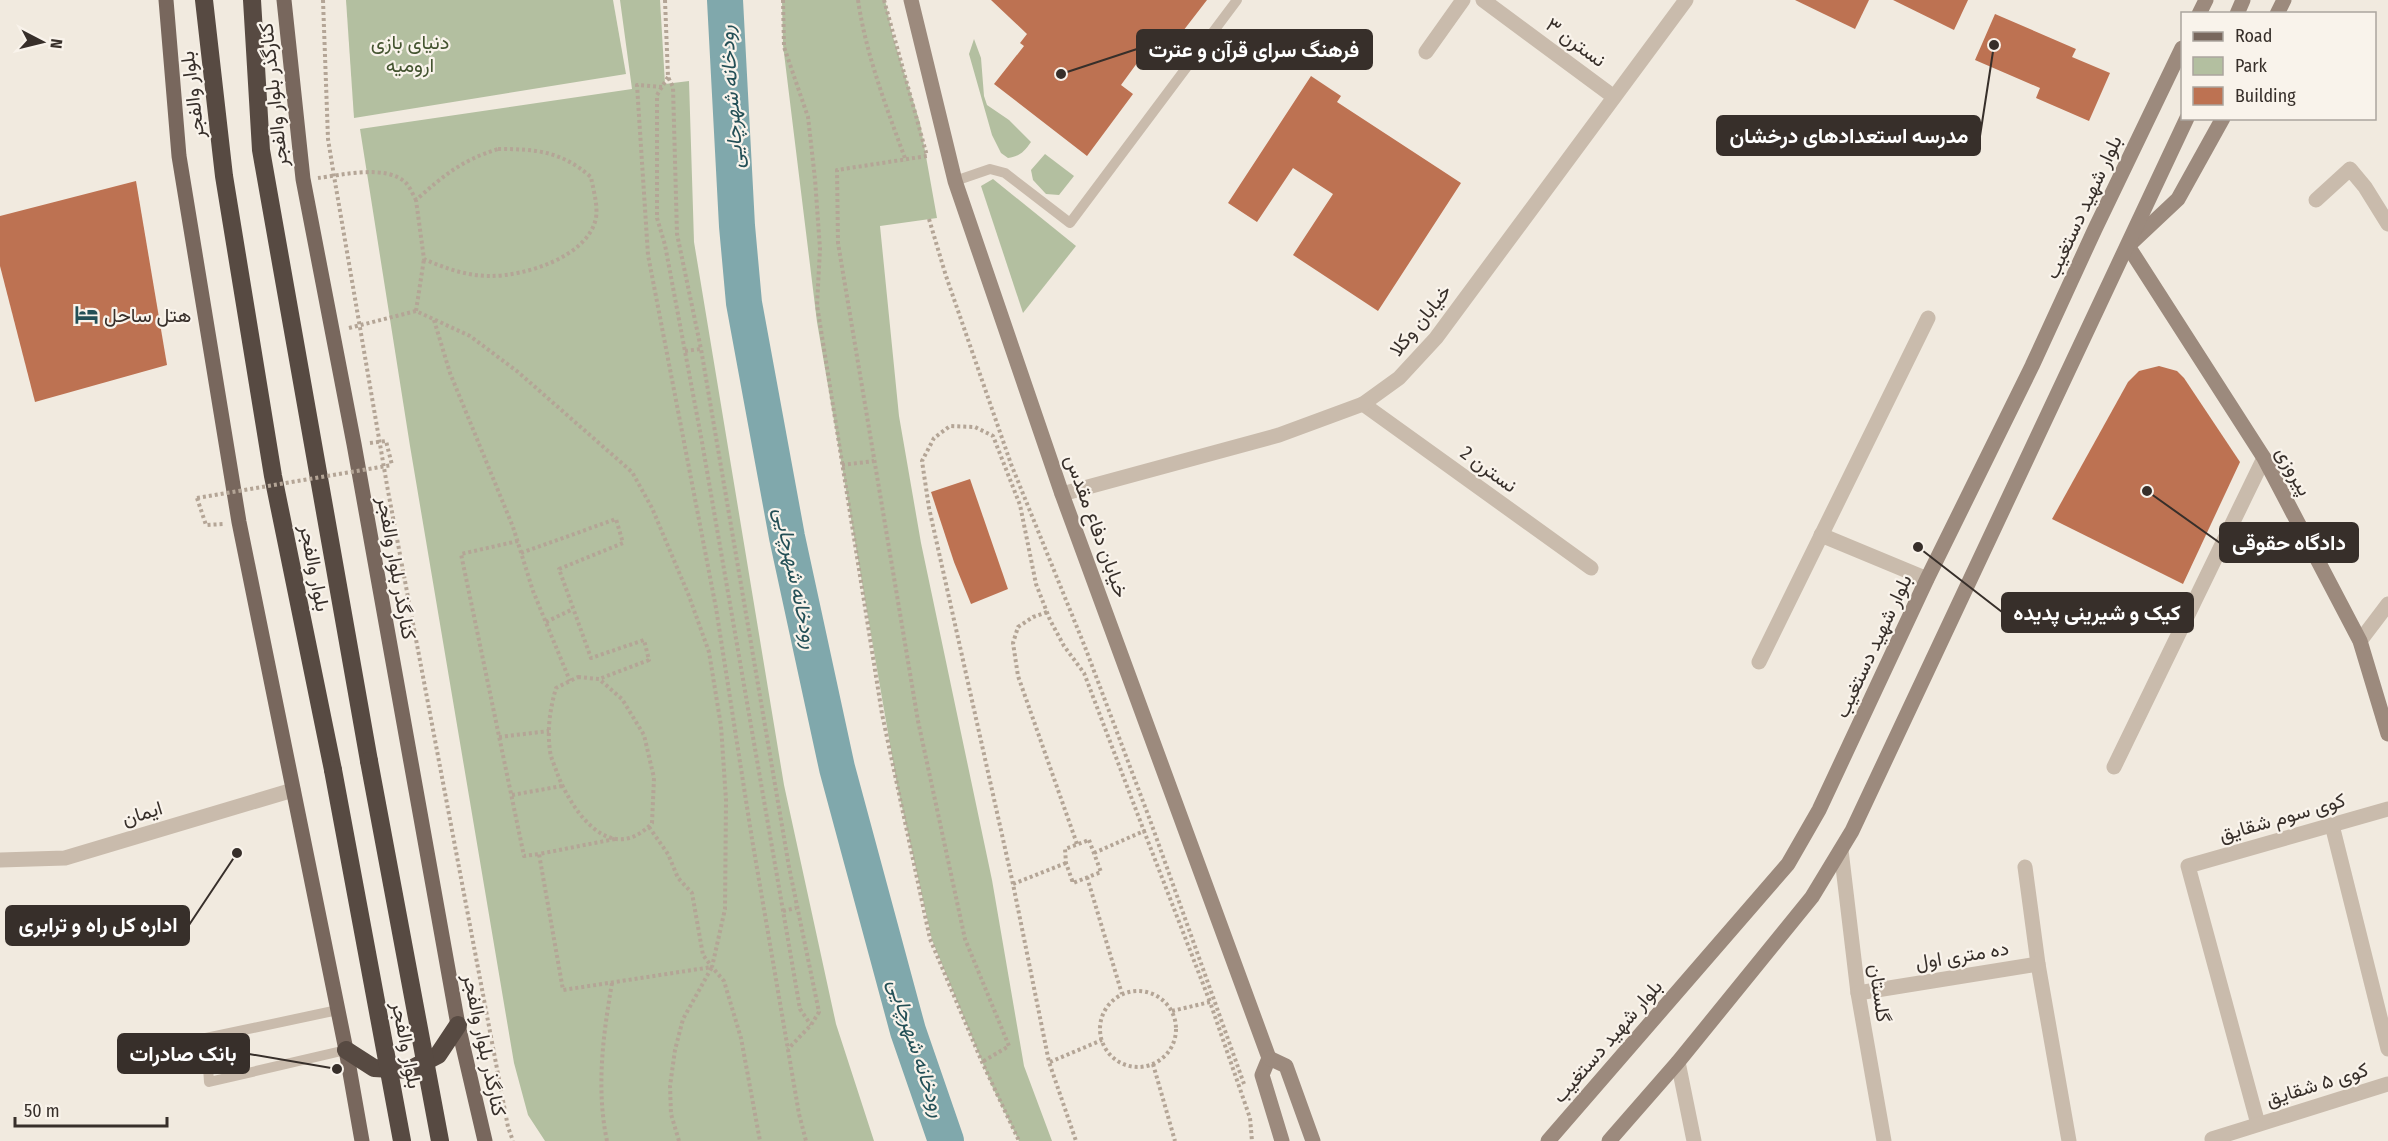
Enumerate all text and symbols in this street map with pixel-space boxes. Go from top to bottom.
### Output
north arrow [12,12,72,72]
street label: نسترن ۳ [1541,12,1611,73]
legend [2181,12,2376,120]
street label: کنارگذر بلوار والفجر [253,22,294,169]
water label: رودخانه شهرچایی [713,24,750,170]
text: Road [2235,25,2272,47]
park label: دنیای بازی ارومیه [371,30,449,78]
callout: فرهنگ سرای قرآن و عترت [1137,30,1372,69]
text: فرهنگ سرای قرآن و عترت [1149,37,1359,63]
text: N [46,38,66,50]
street label: بلوار والفجر [175,50,210,141]
text: Park [2235,55,2268,77]
text: Building [2235,85,2296,107]
callout: مدرسه استعدادهای درخشان [1717,116,1980,155]
text: مدرسه استعدادهای درخشان [1729,123,1969,149]
street label: بلوار شهید دستغیب [2039,131,2128,283]
street label: خیابان وکلا [1384,279,1457,361]
hotel icon: هتل ساحل [73,302,99,328]
place label: هتل ساحل [104,303,191,327]
street label: نسترن 2 [1455,440,1522,498]
street label: پیروزی [2269,442,2317,501]
street label: خیابان دفاع مقدس [1058,451,1134,601]
street label: کنارگذر بلوار والفجر [371,494,421,642]
water label: رودخانه شهرچایی [767,505,824,651]
street label: بلوار والفجر [294,522,335,614]
callout: دادگاه حقوقی [2220,523,2358,562]
text: دادگاه حقوقی [2232,530,2346,556]
street label: بلوار شهید دستغیب [1829,570,1918,722]
callout: کیک و شیرینی پدیده [2002,593,2193,632]
text: کیک و شیرینی پدیده [2013,600,2181,627]
street label: کوی سوم شقایق [2216,787,2348,847]
street label: ایمان [119,796,165,830]
callout: اداره کل راه و ترابری [6,906,189,945]
text: اداره کل راه و ترابری [18,912,178,938]
street label: ده متری اول [1914,936,2011,975]
street label: گلستان [1864,962,1896,1024]
street label: کنارگذر بلوار والفجر [457,971,512,1119]
street label: بلوار شهید دستغیب [1547,974,1668,1108]
water label: رودخانه شهرچایی [881,976,952,1121]
street label: بلوار والفجر [386,999,427,1091]
callout: بانک صادرات [118,1034,249,1073]
text: بانک صادرات [129,1041,237,1067]
street label: کوی ۵ شقایق [2263,1057,2371,1112]
scale bar [15,1090,166,1128]
text: 50 m [24,1100,60,1122]

